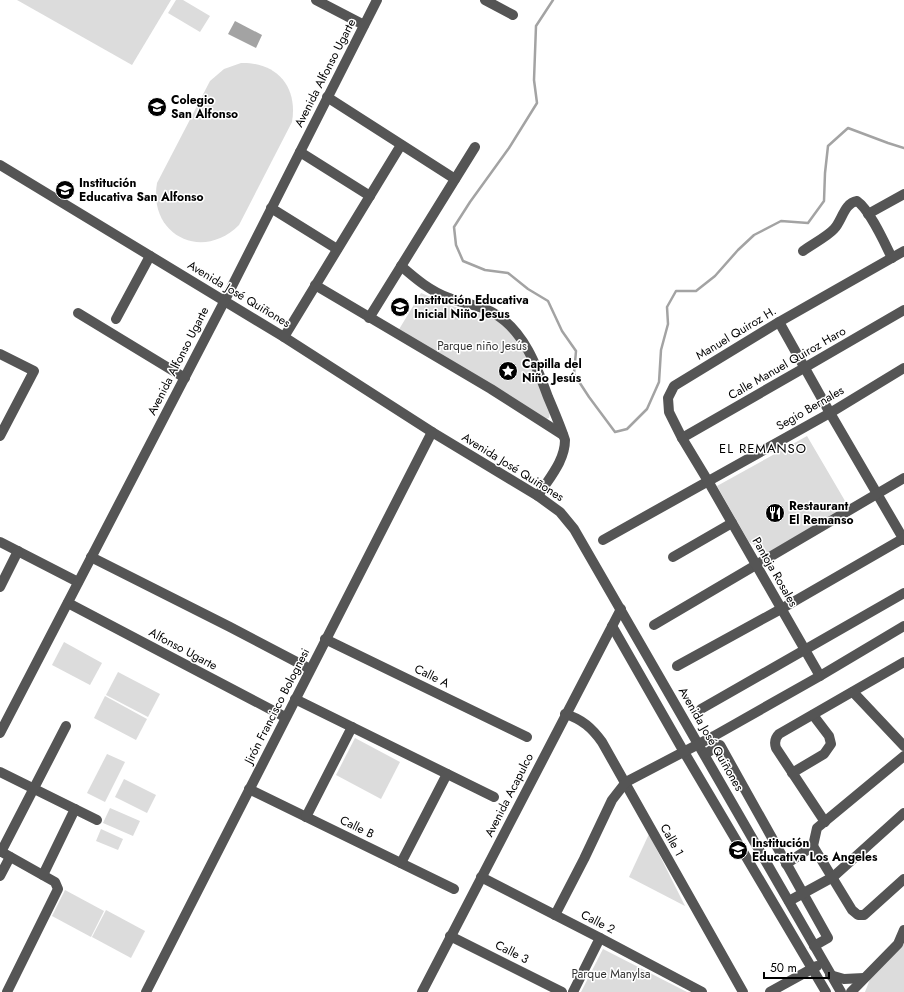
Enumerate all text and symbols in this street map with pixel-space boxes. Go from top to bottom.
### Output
street label: Avenida Alfonso Ugarte [290,16,360,130]
place label: Colegio San Alfonso [171,91,238,123]
school or university icon: Colegio San Alfonso [146,96,168,118]
place label: Institución Educativa San Alfonso [79,174,204,206]
school or university icon: Institución Educativa San Alfonso [54,179,76,201]
street label: Avenida José Quiñones [184,256,294,332]
place label: Institución Educativa Inicial Niño Jesus [414,291,529,323]
school or university icon: Institución Educativa Inicial Niño Jesus [389,296,411,318]
street label: Manuel Quiroz H. [692,302,780,364]
street label: Avenida Alfonso Ugarte [143,304,213,418]
street label: Calle Manuel Quiroz Haro [725,322,850,404]
park label: Parque niño Jesús [437,337,527,355]
place label: Capilla del Niño Jesús [522,355,582,387]
place icon: Capilla del Niño Jesús [497,360,519,382]
street label: Segio Bernales [773,381,847,435]
street label: Avenida José Quiñones [458,428,568,506]
district label: EL REMANSO [719,439,807,458]
place label: Restaurant El Remanso [789,497,853,529]
restaurant icon: Restaurant El Remanso [764,502,786,524]
street label: Pantoja Rosales [748,534,802,610]
street label: Alfonso Ugarte [146,623,220,675]
street label: Jirón Francisco Bolognesi [239,645,314,769]
street label: Calle A [411,660,453,692]
street label: Avenida José Quiñones [674,684,748,794]
street label: Avenida Acapulco [480,750,538,840]
street label: Calle B [337,811,377,843]
street label: Calle 1 [656,820,688,860]
place label: Institución Educativa Los Angeles [752,834,878,866]
school or university icon: Institución Educativa Los Angeles [727,839,749,861]
street label: Calle 2 [578,906,618,938]
street label: Calle 3 [492,936,532,968]
scale bar [764,954,829,980]
text: 50 m [770,959,797,977]
park label: Parque Manylsa [571,965,651,983]

